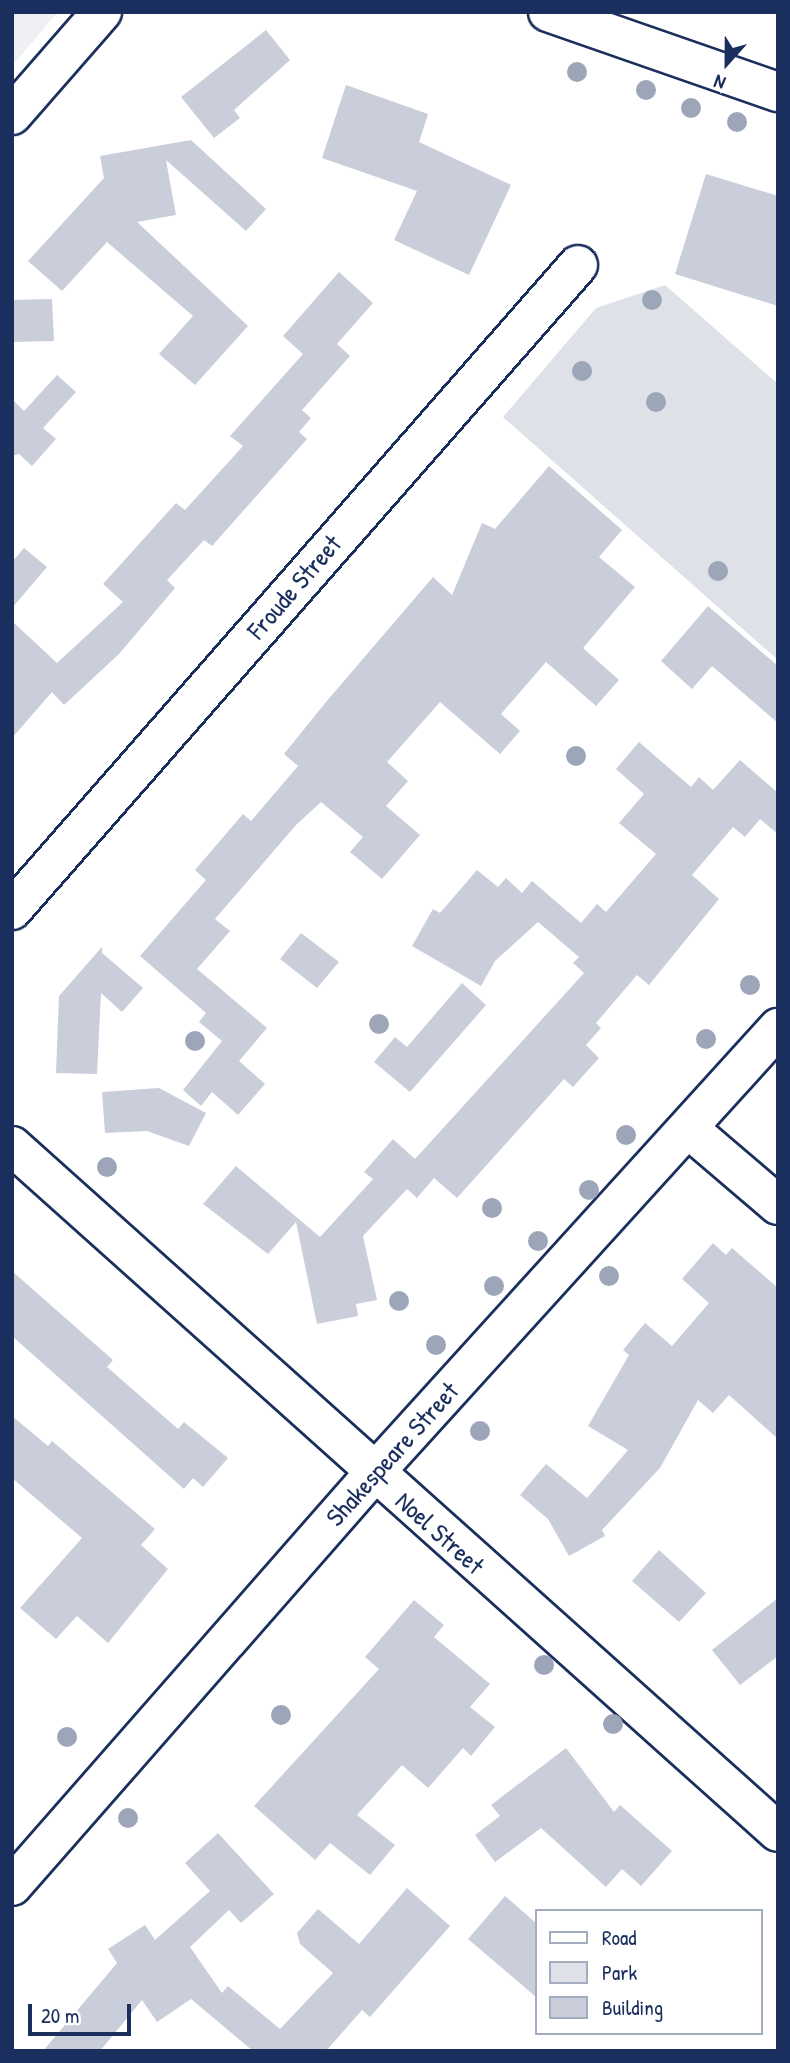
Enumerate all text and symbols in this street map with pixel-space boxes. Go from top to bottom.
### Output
north arrow [692,28,762,98]
text: N [710,69,729,97]
street label: Froude Street [240,529,348,645]
street label: Shakespeare Street [319,1376,465,1532]
street label: Noel Street [389,1485,491,1581]
legend [534,1909,762,2035]
text: Road [602,1923,636,1952]
text: Park [602,1958,637,1987]
scale bar [32,1990,135,2034]
text: Building [602,1993,663,2022]
text: 20 m [41,2001,79,2030]

